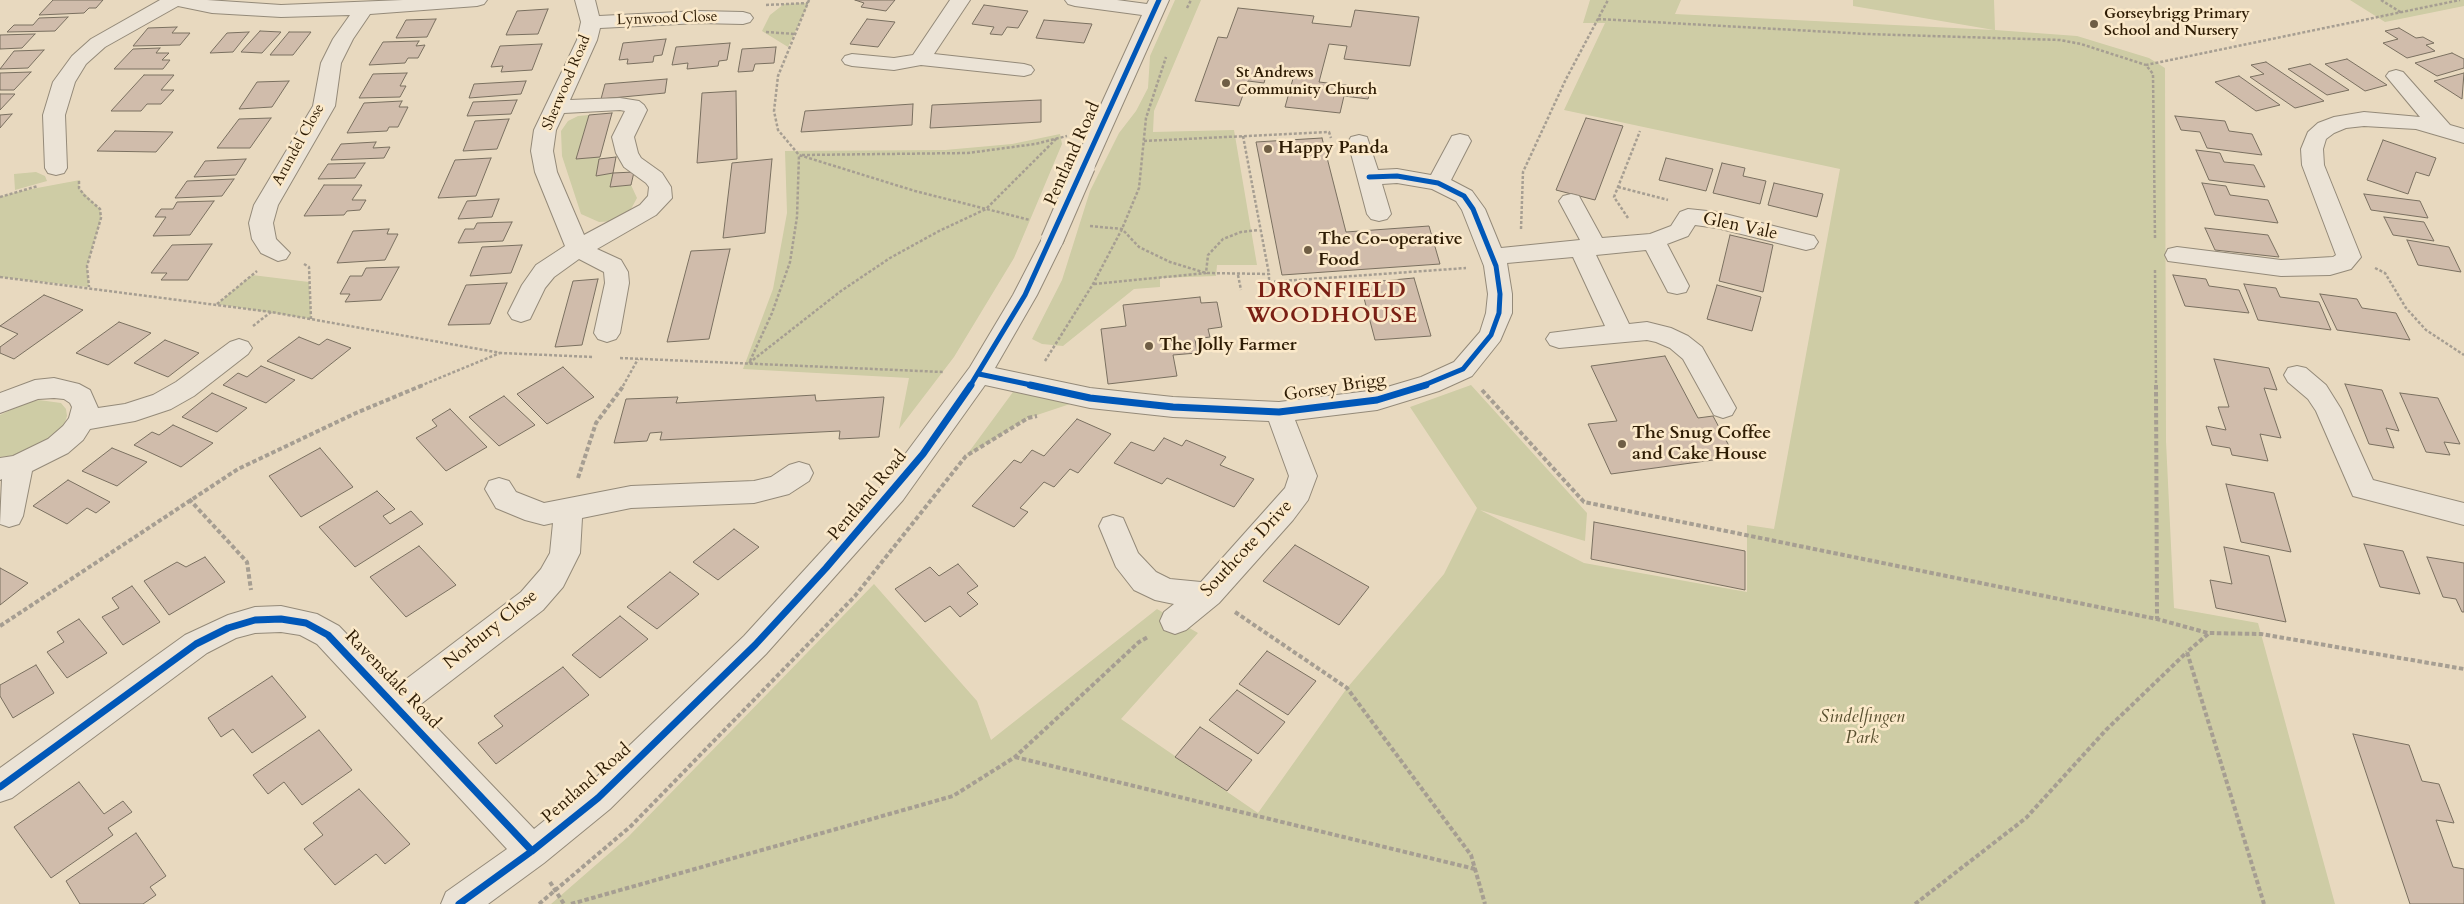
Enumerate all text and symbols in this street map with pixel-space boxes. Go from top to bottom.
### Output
place label: Gorseybrigg Primary School and Nursery [2104,6,2250,41]
street label: Lynwood Close [616,8,718,30]
marker: Gorseybrigg Primary School and Nursery [2088,18,2100,30]
street label: Sherwood Road [539,33,595,133]
place label: St Andrews Community Church [1236,65,1377,100]
marker: St Andrews Community Church [1220,77,1232,89]
street label: Pentland Road [1040,99,1106,209]
street label: Arundel Close [269,101,329,189]
place label: Happy Panda [1278,138,1389,160]
marker: Happy Panda [1262,143,1274,155]
street label: Glen Vale [1701,209,1779,245]
place label: The Co-operative Food [1318,229,1463,272]
marker: The Co-operative Food [1302,244,1314,256]
district label: DRONFIELD WOODHOUSE [1245,279,1419,330]
place label: The Jolly Farmer [1159,335,1297,357]
marker: The Jolly Farmer [1143,340,1155,352]
street label: Gorsey Brigg [1282,369,1388,407]
place label: The Snug Coffee and Cake House [1632,423,1771,466]
marker: The Snug Coffee and Cake House [1616,438,1628,450]
street label: Pentland Road [824,446,912,546]
street label: Southcote Drive [1197,496,1297,602]
street label: Norbury Close [440,586,542,674]
street label: Ravensdale Road [340,626,444,734]
park label: Sindelfingen Park [1819,707,1905,750]
street label: Pentland Road [538,739,636,829]

